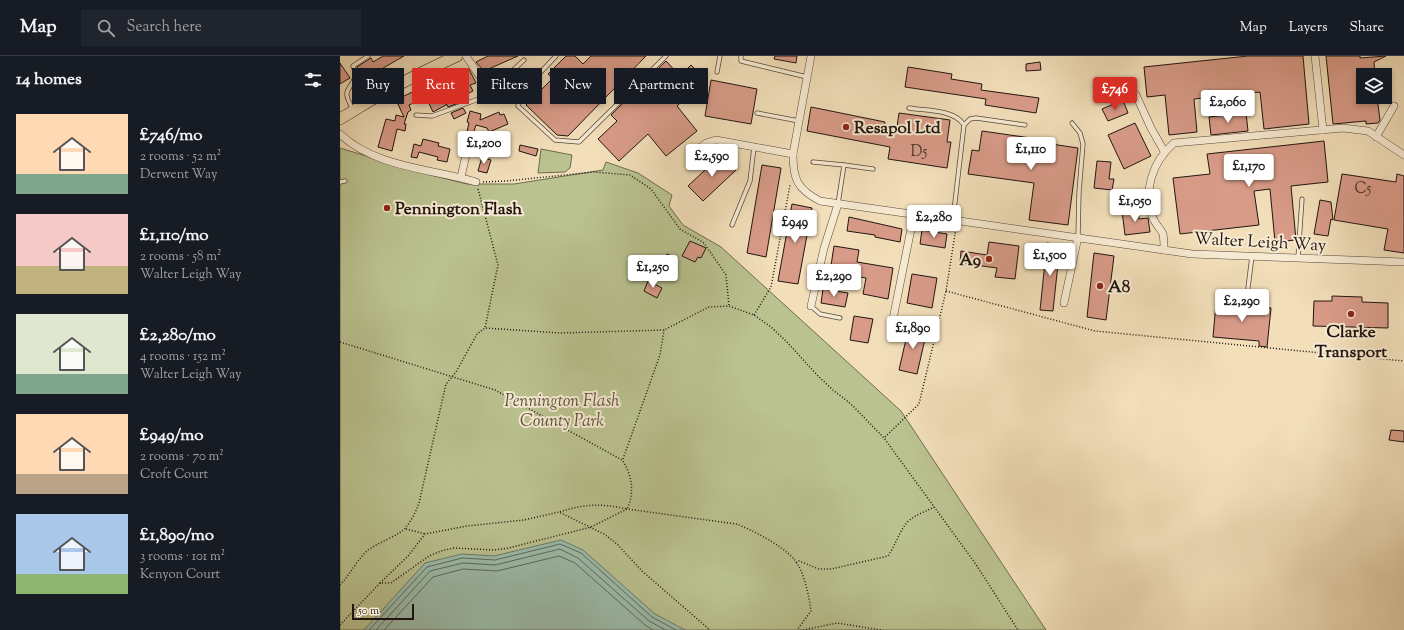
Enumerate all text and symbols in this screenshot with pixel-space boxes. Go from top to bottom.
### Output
search box [81,10,361,46]
text: Map [20,14,57,41]
icon: search [95,17,117,39]
text: Search here [127,17,202,38]
text: Map [1240,18,1267,38]
text: Layers [1289,18,1327,38]
text: Share [1349,18,1384,38]
text: 14 homes [16,68,82,92]
chip: Buy [352,68,404,104]
chip: Rent [412,68,469,104]
chip: Filters [477,68,542,104]
chip: New [550,68,606,104]
chip: Apartment [614,68,708,104]
map controls [1356,68,1392,104]
button: layers [1356,68,1392,104]
icon: filters [302,69,324,91]
pin: £746 [1091,77,1139,111]
text: £746 [1102,81,1128,99]
pin: £2,060 [1195,90,1261,124]
text: £2,060 [1210,94,1246,112]
place label: Resapol Ltd [854,117,941,141]
marker: Resapol Ltd [841,122,851,132]
text: £746/mo [140,124,202,148]
icon: home [48,130,96,178]
pin: £1,200 [451,131,517,165]
text: £1,200 [467,135,501,153]
pin: £1,110 [998,137,1064,171]
text: £1,110 [1016,141,1046,159]
house number: D5 [910,142,928,163]
pin: £2,590 [679,144,745,178]
text: 2 rooms · 52 m² [140,148,221,166]
text: £2,590 [695,148,729,166]
pin: £1,170 [1216,154,1282,188]
text: £1,170 [1233,158,1265,176]
text: Derwent Way [140,166,217,184]
house number: C5 [1354,179,1372,200]
pin: £1,050 [1102,189,1168,223]
text: £1,050 [1119,193,1151,211]
place label: Pennington Flash [395,198,522,222]
marker: Pennington Flash [382,203,392,213]
pin: £2,280 [901,205,967,239]
text: £2,280 [916,209,952,227]
pin: £949 [771,210,819,244]
text: £949 [782,214,808,232]
text: £1,110/mo [140,224,209,248]
street label: Walter Leigh Way [1193,228,1327,258]
icon: home [48,230,96,278]
pin: £1,500 [1017,243,1083,277]
text: £1,500 [1033,247,1067,265]
text: 2 rooms · 58 m² [140,248,221,266]
place label: A9 [959,249,981,273]
marker: A9 [984,254,994,264]
pin: £1,250 [620,255,686,289]
text: £1,250 [637,259,669,277]
pin: £2,290 [801,264,867,298]
text: Walter Leigh Way [140,266,242,284]
text: £2,290 [816,268,852,286]
place label: A8 [1108,276,1131,300]
marker: A8 [1095,281,1105,291]
pin: £2,290 [1209,289,1275,323]
text: £2,290 [1224,293,1260,311]
marker: Clarke Transport [1346,309,1356,319]
pin: £1,890 [880,316,946,350]
text: £1,890 [896,320,930,338]
place label: Clarke Transport [1315,321,1387,365]
text: £2,280/mo [140,324,216,348]
icon: home [48,330,96,378]
text: 4 rooms · 152 m² [140,348,226,366]
text: Walter Leigh Way [140,366,242,384]
park label: Pennington Flash County Park [505,390,620,434]
text: £949/mo [140,424,204,448]
icon: home [48,430,96,478]
text: 2 rooms · 70 m² [140,448,224,466]
text: Croft Court [140,466,208,484]
text: £1,890/mo [140,524,214,548]
icon: home [48,530,96,578]
text: 3 rooms · 101 m² [140,548,225,566]
text: Kenyon Court [140,566,220,584]
scale bar [352,602,414,621]
text: 50 m [358,603,379,619]

